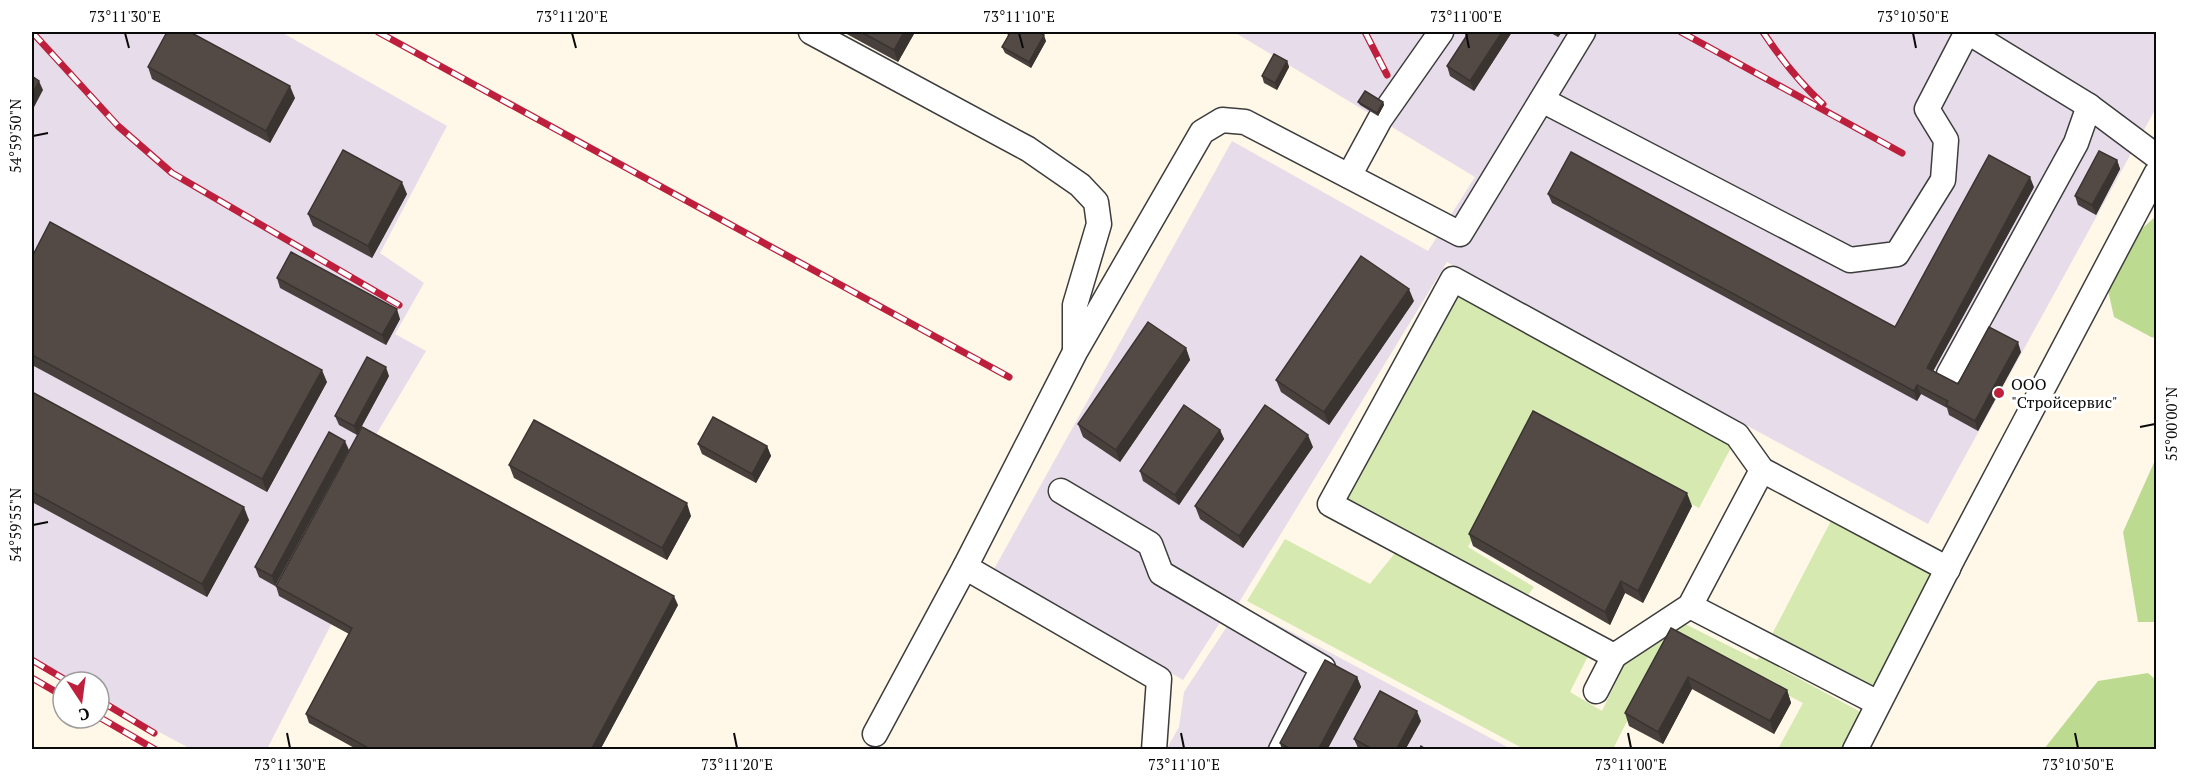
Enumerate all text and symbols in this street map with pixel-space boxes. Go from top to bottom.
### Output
text: 73°11'30"E [89,6,161,26]
text: 73°11'20"E [536,6,608,26]
text: 73°11'10"E [983,6,1055,26]
text: 73°11'00"E [1430,6,1502,26]
text: 73°10'50"E [1877,6,1949,26]
text: 54°59'50"N [5,99,25,173]
place label: ООО "Стройсервис" [2011,373,2118,413]
marker: ООО "Стройсервис" [1992,386,2006,400]
text: 55°00'00"N [2161,387,2181,461]
text: 54°59'55"N [5,488,25,562]
north arrow [51,670,111,730]
text: С [77,703,92,727]
text: 73°11'30"E [254,754,326,774]
text: 73°11'20"E [701,754,773,774]
text: 73°11'10"E [1148,754,1220,774]
text: 73°11'00"E [1595,754,1667,774]
text: 73°10'50"E [2042,754,2114,774]

